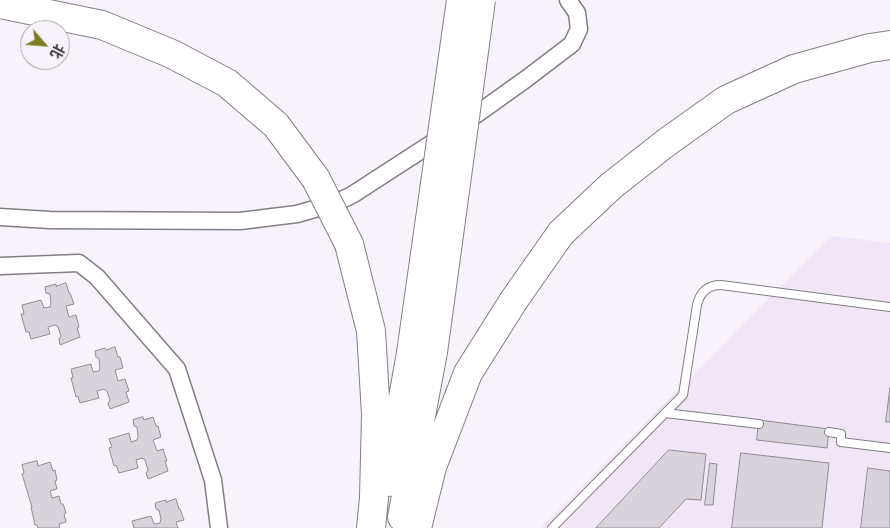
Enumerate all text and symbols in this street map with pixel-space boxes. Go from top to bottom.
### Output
north arrow [20,20,70,70]
text: 北 [47,41,69,62]

